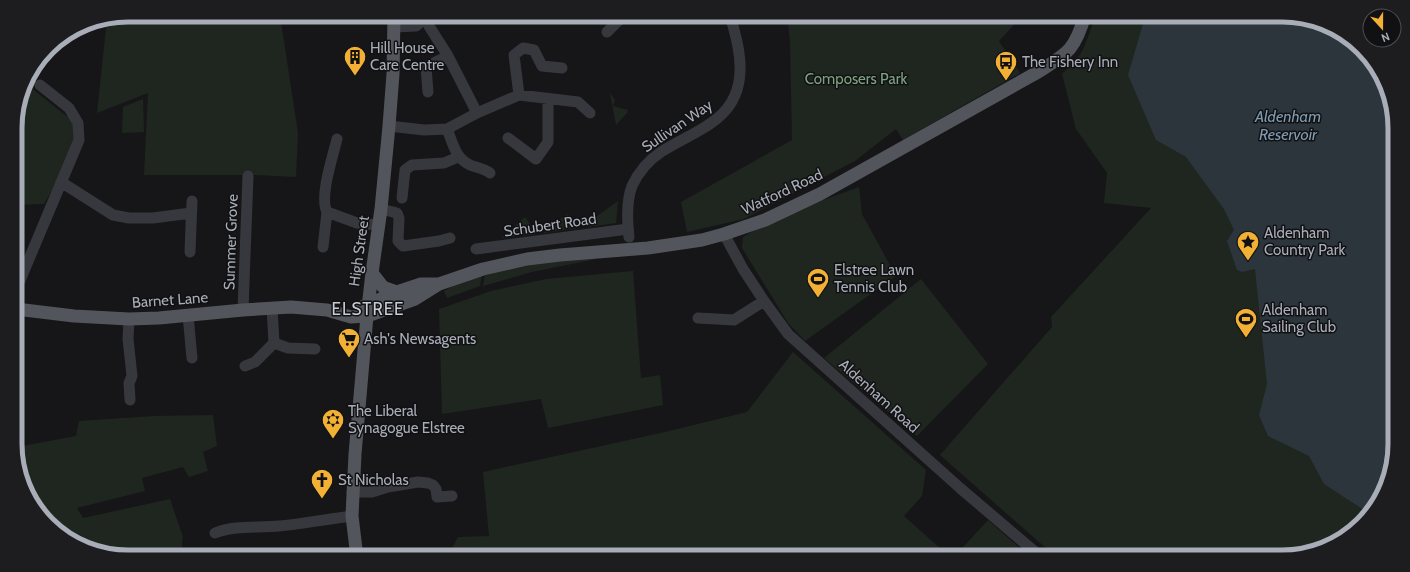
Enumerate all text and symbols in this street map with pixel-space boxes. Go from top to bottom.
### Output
north arrow [1362,8,1402,48]
text: N [1379,29,1392,45]
place label: Hill House Care Centre [370,39,445,74]
building icon: Hill House Care Centre [342,44,368,77]
bus stop icon: The Fishery Inn [993,49,1019,82]
place label: The Fishery Inn [1022,53,1118,71]
park label: Composers Park [805,70,907,88]
street label: Sullivan Way [638,96,716,156]
water label: Aldenham Reservoir [1254,107,1321,144]
street label: Watford Road [739,165,825,219]
street label: Summer Grove [220,193,242,290]
street label: Schubert Road [503,210,597,240]
street label: High Street [345,215,373,287]
place label: Aldenham Country Park [1264,224,1345,259]
place icon: Aldenham Country Park [1235,229,1261,262]
place label: Elstree Lawn Tennis Club [834,261,914,296]
sports icon: Elstree Lawn Tennis Club [805,266,831,299]
street label: Barnet Lane [131,288,209,312]
district label: ELSTREE [331,299,405,319]
place label: Aldenham Sailing Club [1262,301,1336,336]
sports icon: Aldenham Sailing Club [1233,306,1259,339]
supermarket icon: Ash's Newsagents [336,326,362,359]
place label: Ash's Newsagents [364,330,476,348]
street label: Aldenham Road [835,355,923,437]
place label: The Liberal Synagogue Elstree [348,402,465,437]
synagogue icon: The Liberal Synagogue Elstree [320,407,346,440]
church icon: St Nicholas [309,467,335,500]
place label: St Nicholas [338,471,409,489]

